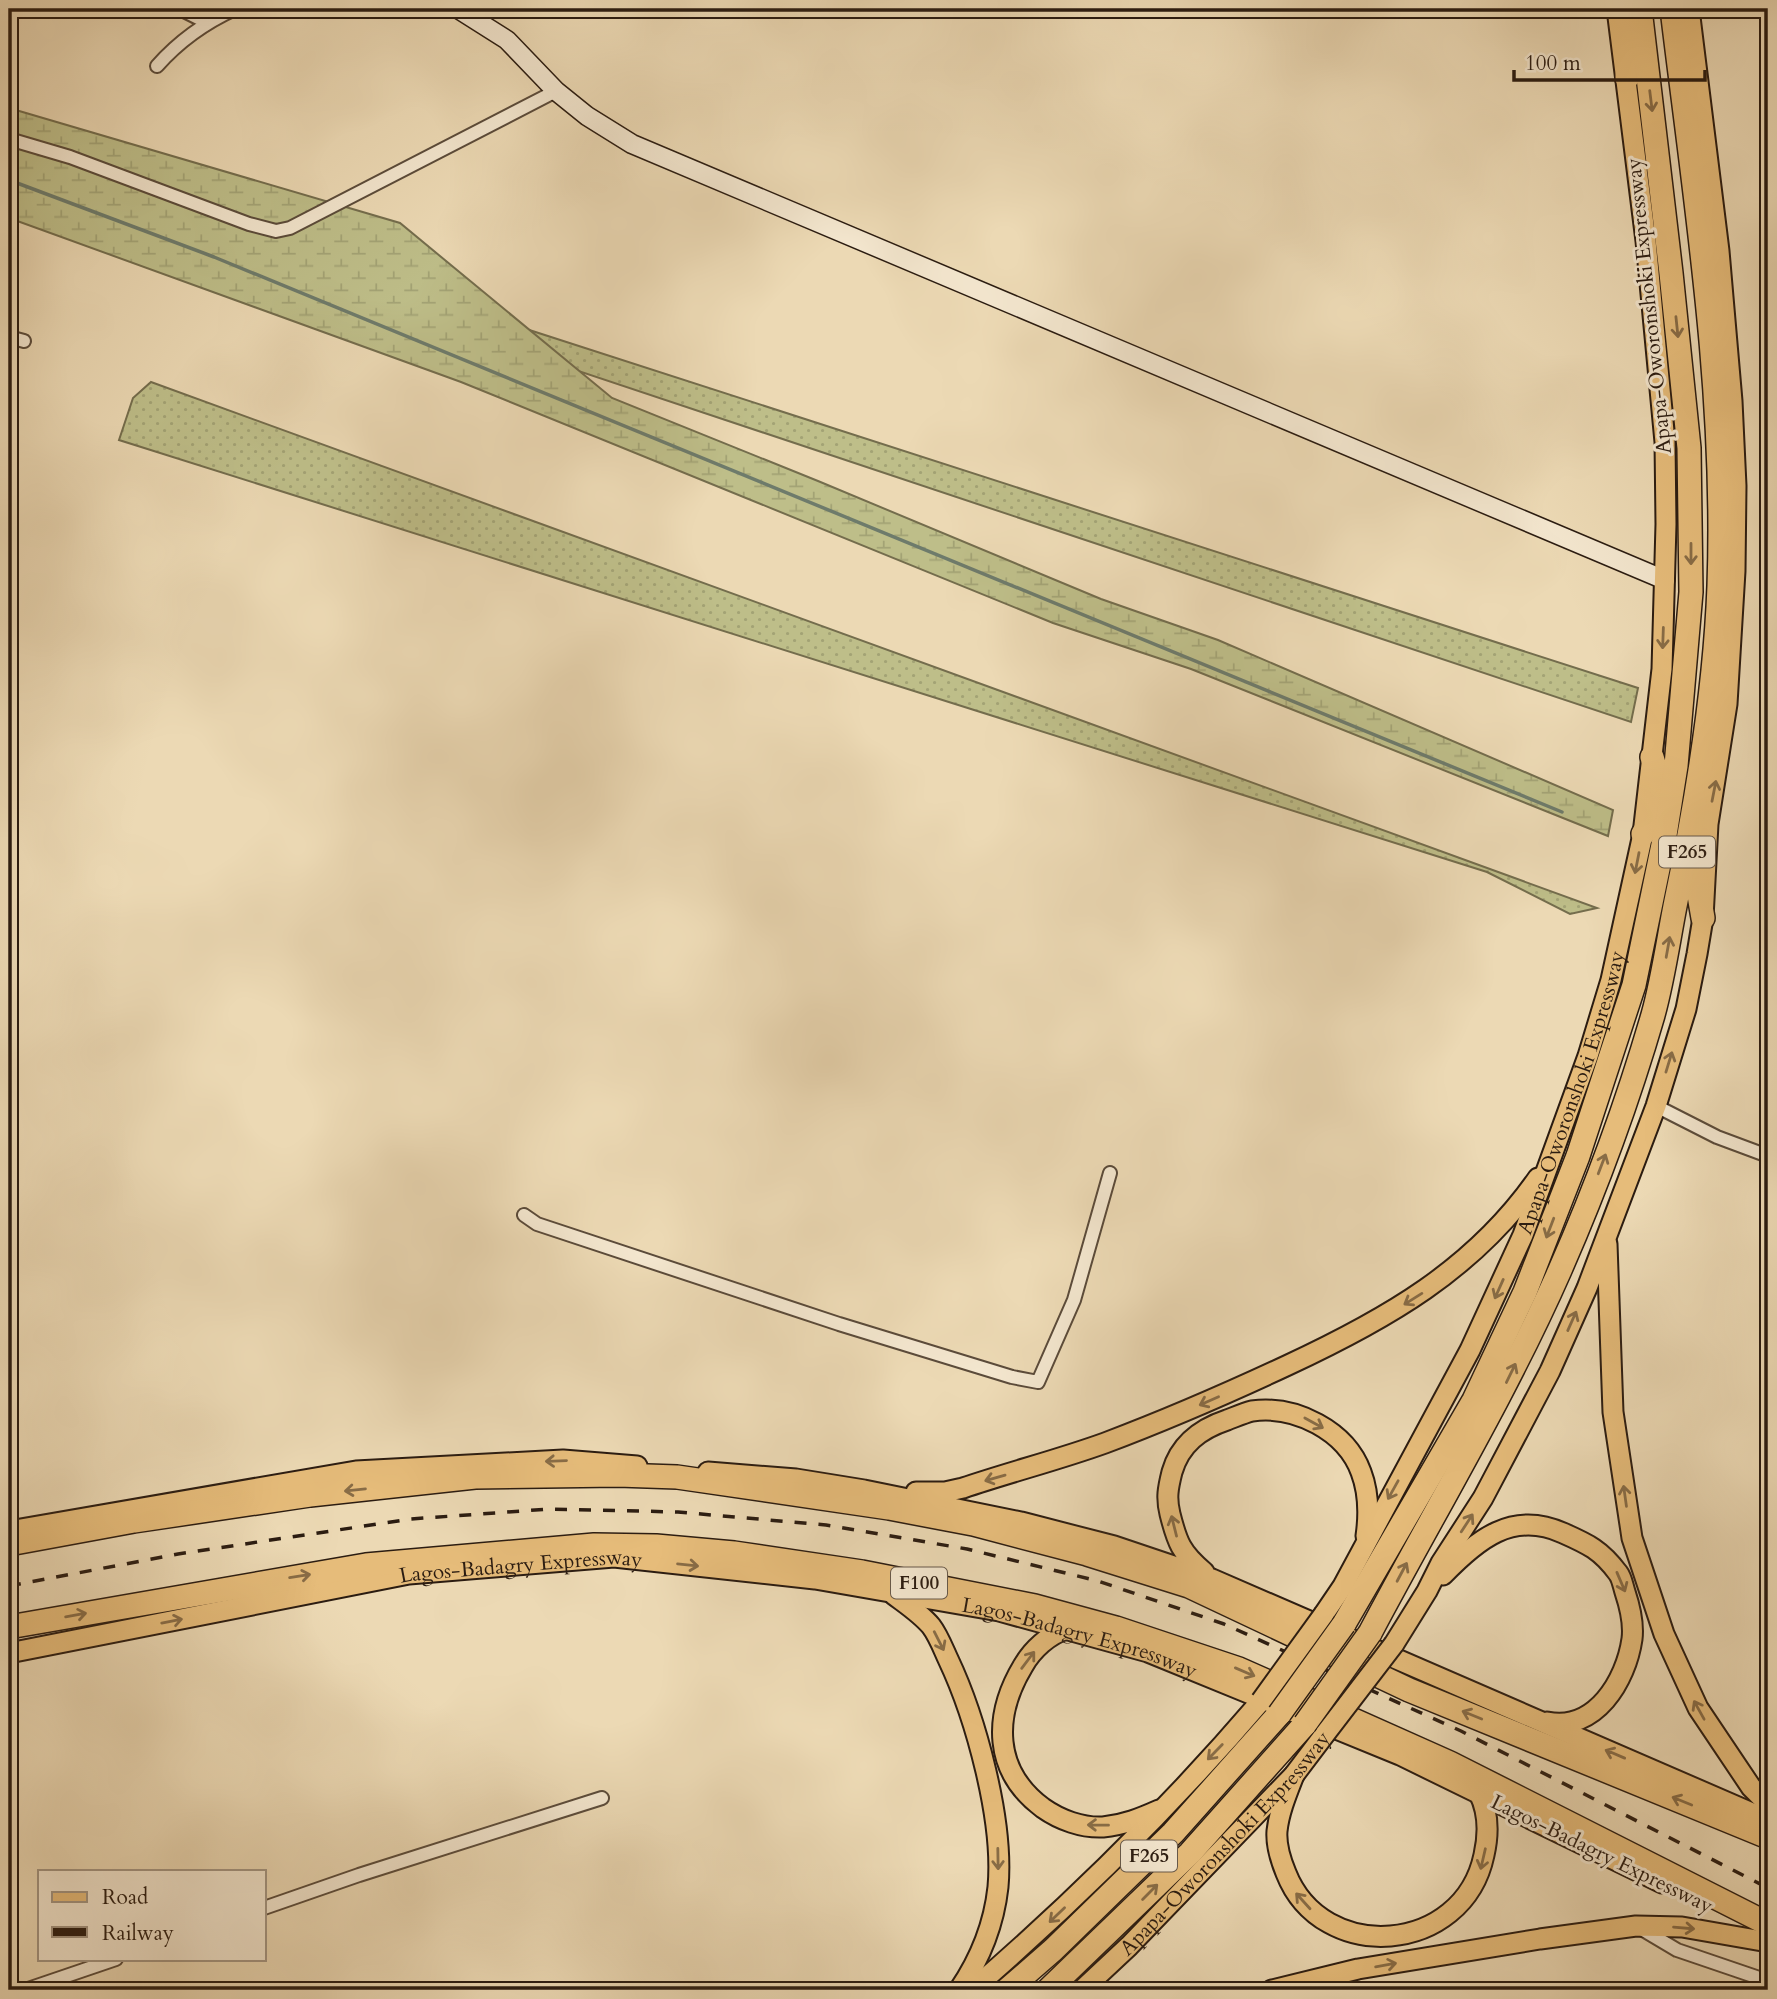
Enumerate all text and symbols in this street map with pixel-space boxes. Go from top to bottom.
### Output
scale bar [1514,38,1705,82]
text: 100 m [1525,49,1581,78]
one-way arrow [1645,89,1658,112]
street label: Apapa-Oworonshoki Expressway [1619,157,1679,455]
one-way arrow [1670,315,1683,338]
one-way arrow [1684,542,1697,565]
one-way arrow [1656,626,1670,649]
one-way arrow [1708,780,1721,803]
road number: F265 [1659,836,1715,867]
one-way arrow [1629,851,1643,874]
one-way arrow [1662,936,1675,959]
street label: Apapa-Oworonshoki Expressway [1510,948,1632,1238]
one-way arrow [1664,1052,1677,1074]
one-way arrow [1596,1154,1609,1176]
one-way arrow [1543,1216,1556,1238]
one-way arrow [1492,1278,1505,1299]
one-way arrow [1403,1293,1423,1307]
one-way arrow [1566,1311,1579,1332]
one-way arrow [1504,1363,1518,1384]
one-way arrow [1199,1395,1220,1408]
one-way arrow [1304,1417,1324,1431]
one-way arrow [544,1454,567,1467]
one-way arrow [985,1472,1007,1485]
one-way arrow [1386,1479,1399,1500]
one-way arrow [344,1483,367,1496]
one-way arrow [1619,1485,1632,1508]
one-way arrow [1460,1513,1474,1533]
one-way arrow [1167,1515,1180,1538]
street label: Lagos-Badagry Expressway [397,1542,644,1590]
one-way arrow [676,1559,698,1572]
one-way arrow [1395,1563,1409,1583]
road number: F100 [891,1568,947,1598]
one-way arrow [288,1569,311,1582]
one-way arrow [1615,1571,1628,1592]
street label: Lagos-Badagry Expressway [960,1590,1202,1685]
one-way arrow [64,1608,87,1621]
one-way arrow [160,1614,183,1628]
one-way arrow [932,1630,946,1651]
one-way arrow [1020,1651,1035,1670]
one-way arrow [1234,1666,1256,1679]
one-way arrow [1692,1700,1706,1720]
one-way arrow [1461,1708,1483,1721]
street label: Apapa-Oworonshoki Expressway [1113,1725,1337,1962]
one-way arrow [1207,1743,1224,1760]
one-way arrow [1605,1747,1627,1760]
street label: Lagos-Badagry Expressway [1486,1788,1718,1920]
one-way arrow [1672,1794,1694,1807]
one-way arrow [1087,1819,1110,1832]
road number: F265 [1121,1840,1177,1872]
one-way arrow [991,1847,1004,1870]
one-way arrow [1476,1847,1489,1870]
legend [38,1870,266,1960]
text: Road [102,1883,148,1912]
one-way arrow [1142,1884,1159,1901]
one-way arrow [1295,1893,1312,1910]
one-way arrow [1049,1907,1066,1924]
text: Railway [102,1919,174,1948]
one-way arrow [1672,1922,1695,1935]
one-way arrow [1374,1958,1397,1971]

